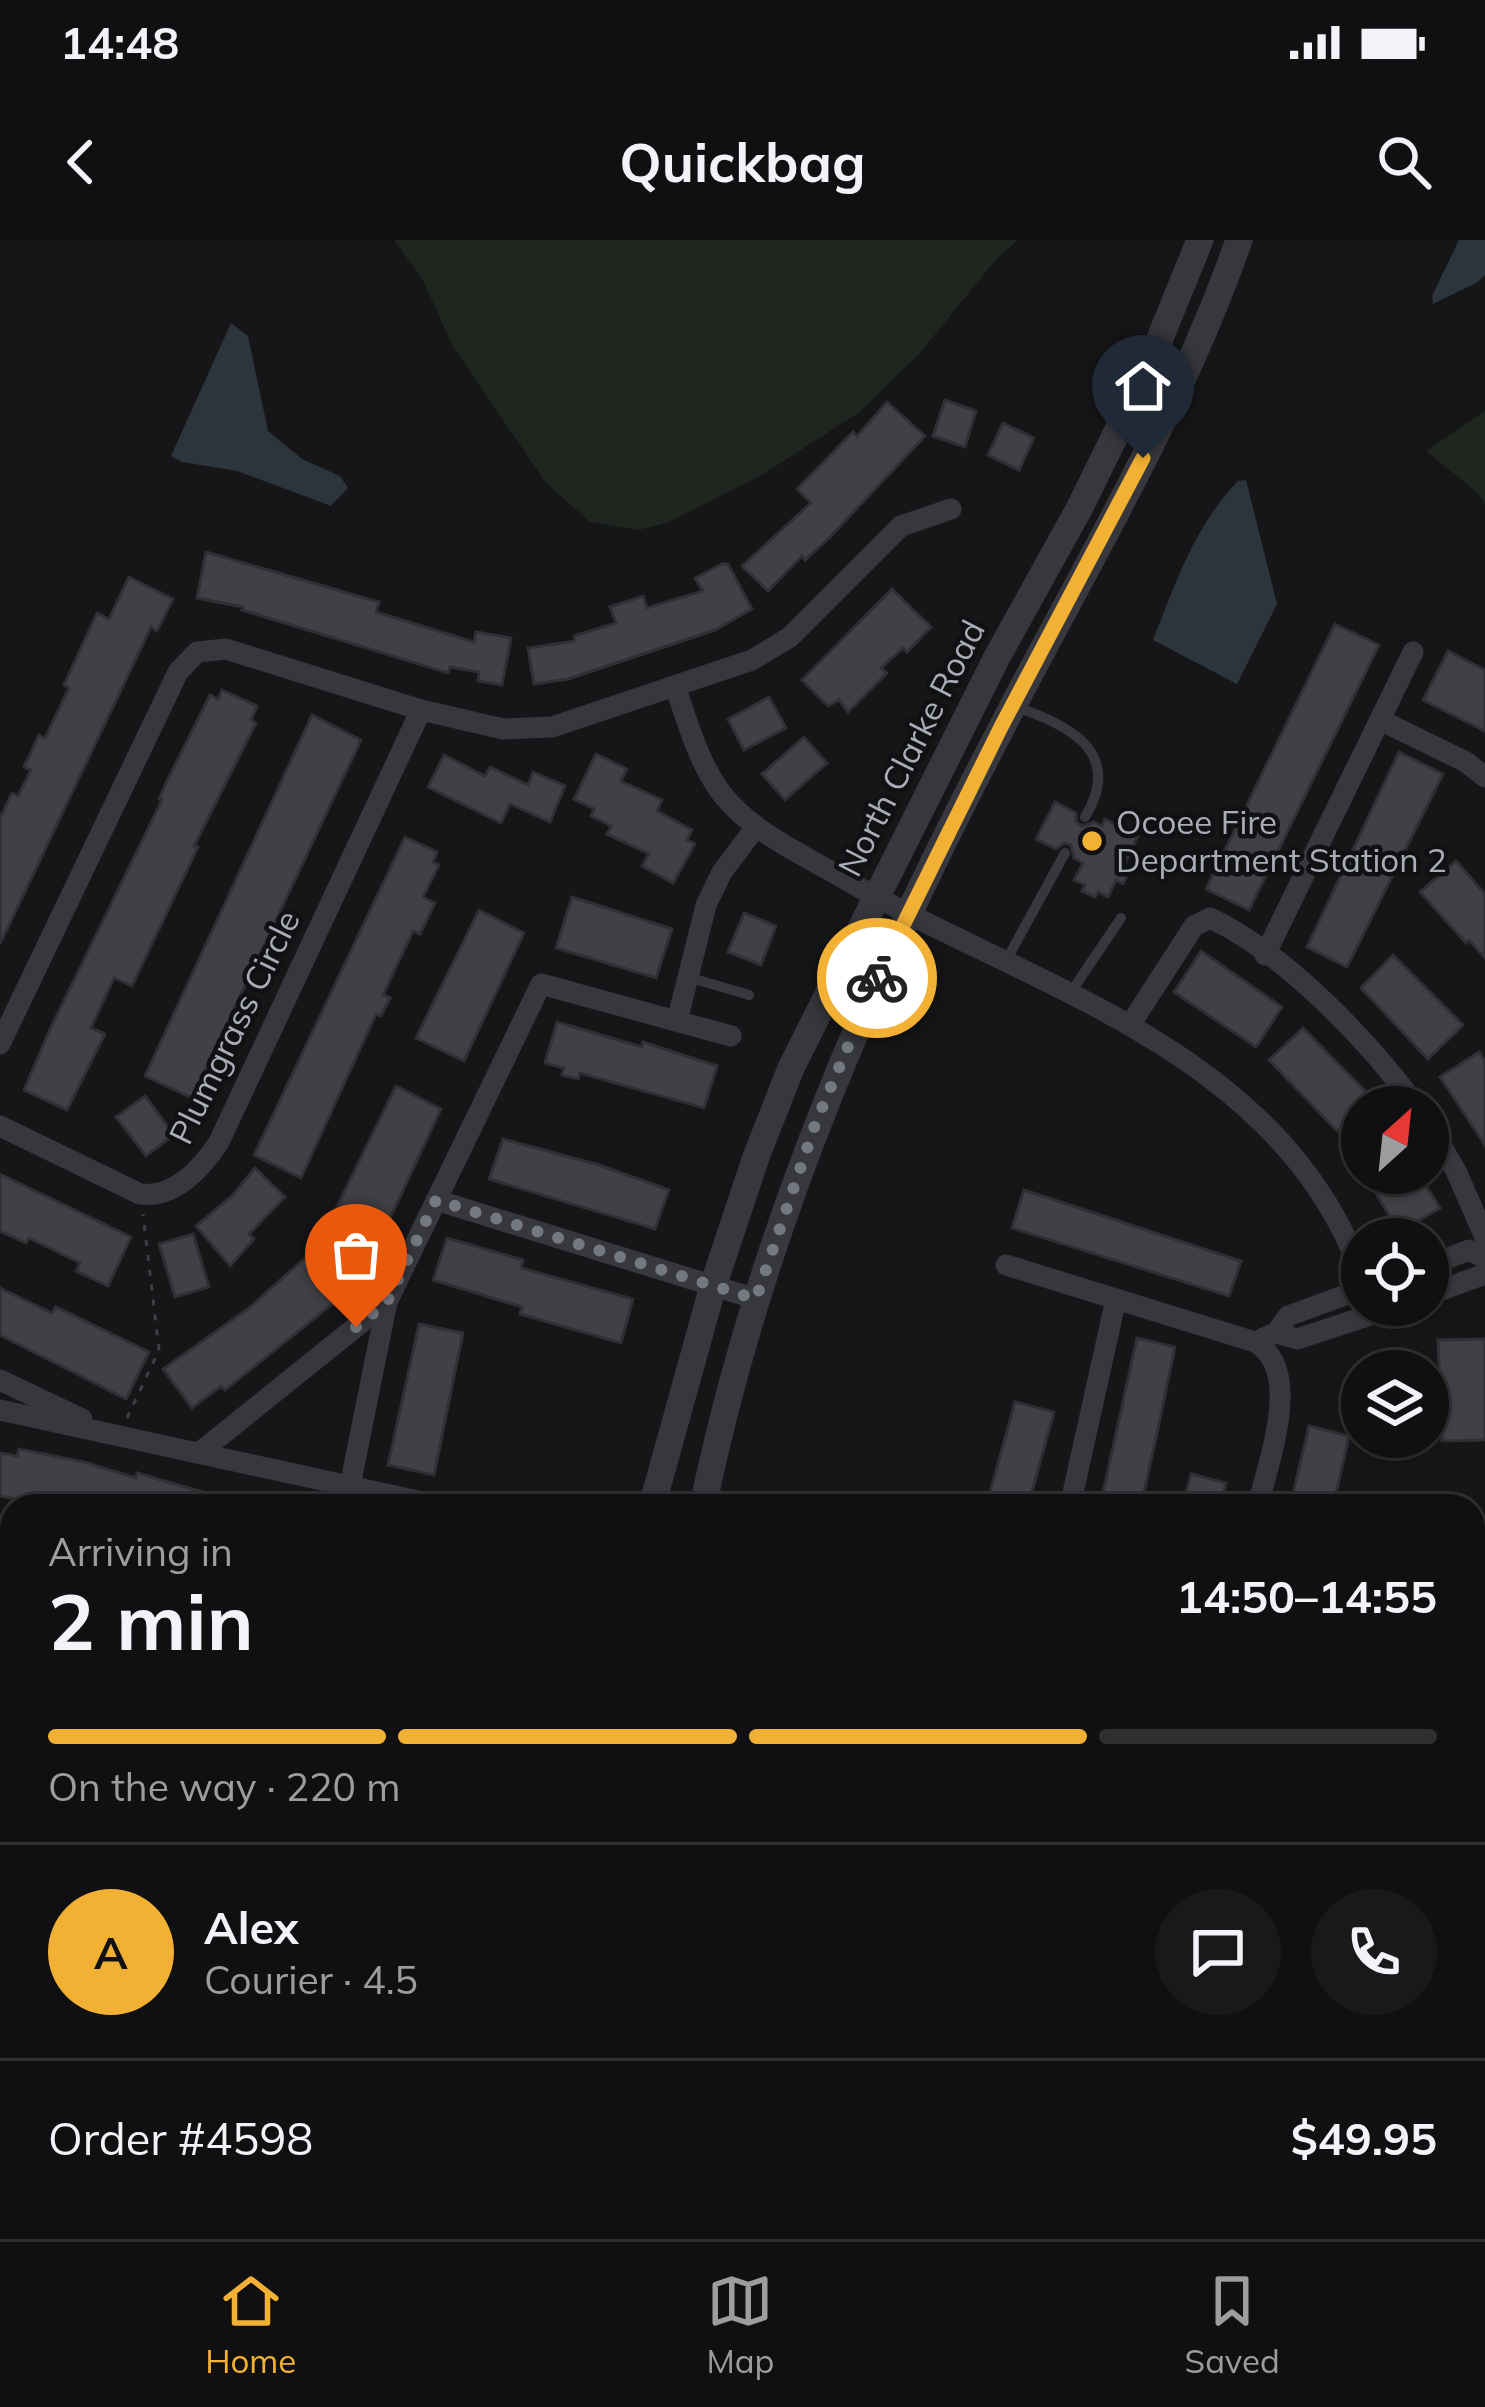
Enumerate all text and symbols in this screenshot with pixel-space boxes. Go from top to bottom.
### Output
text: 14:48 [60,14,179,70]
text: Quickbag [619,128,866,196]
icon: back [48,129,114,195]
icon: search [1371,129,1437,195]
pin [1092,335,1194,458]
icon: home [1110,353,1176,419]
street label: North Clarke Road [828,613,993,883]
place label: Ocoee Fire Department Station 2 [1116,801,1447,880]
marker: Ocoee Fire Department Station 2 [1079,828,1105,854]
street label: Plumgrass Circle [159,903,308,1150]
courier [817,918,937,1038]
icon: bike [844,945,910,1011]
north arrow [1341,1086,1449,1194]
map controls [1341,1086,1449,1458]
pin [305,1204,407,1327]
button: locate [1341,1218,1449,1326]
icon: bag [323,1222,389,1288]
button: layers [1341,1350,1449,1458]
text: Arriving in [48,1527,233,1576]
text: 14:50–14:55 [1176,1568,1437,1624]
text: 2 min [48,1572,254,1670]
text: On the way · 220 m [48,1762,400,1811]
button: chat [1155,1889,1281,2015]
button: phone [1311,1889,1437,2015]
text: Alex [204,1899,299,1955]
text: A [94,1924,128,1980]
text: Courier · 4.5 [204,1955,418,2004]
text: Order #4598 [48,2110,313,2166]
text: $49.95 [1291,2110,1437,2166]
tab: Home [205,2268,296,2381]
tab: Map [706,2268,774,2381]
tab: Saved [1185,2268,1280,2381]

